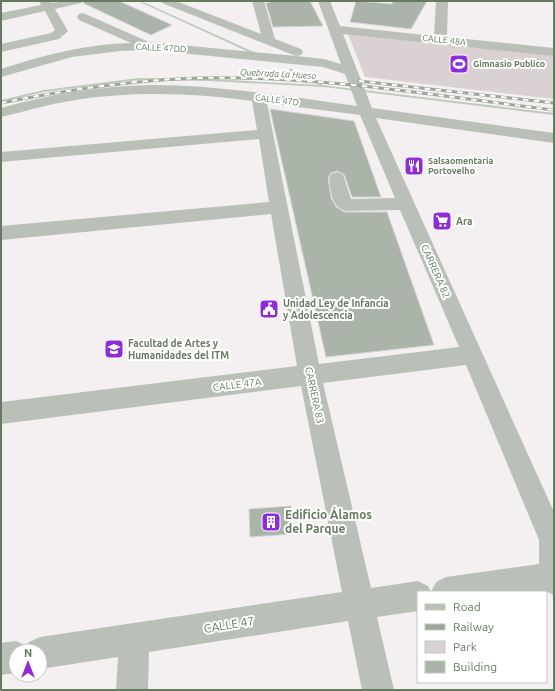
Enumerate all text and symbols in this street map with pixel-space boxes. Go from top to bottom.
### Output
street label: CALLE 48A [422,33,466,47]
street label: CALLE 47DD [135,42,187,54]
sports icon: Gimnasio Publico [448,53,470,75]
place label: Gimnasio Publico [473,59,545,69]
water label: Quebrada La Hueso [240,67,317,81]
street label: CALLE 47D [254,92,300,108]
restaurant icon: Salsaomentaria Portovelho [403,155,425,177]
place label: Salsaomentaria Portovelho [428,156,493,176]
supermarket icon: Ara [431,210,453,232]
place label: Ara [456,216,473,227]
street label: CARRERA 82 [419,243,452,300]
public building icon: Unidad Ley de Infancia y Adolescencia [258,298,280,320]
place label: Unidad Ley de Infancia y Adolescencia [283,298,389,321]
school or university icon: Facultad de Artes y Humanidades del ITM [103,338,125,360]
place label: Facultad de Artes y Humanidades del ITM [128,338,229,361]
street label: CARRERA 83 [303,366,326,424]
street label: CALLE 47A [212,376,262,393]
place label: Edificio Álamos del Parque [285,506,372,535]
building icon: Edificio Álamos del Parque [260,511,282,533]
legend [417,591,547,683]
text: Road [453,600,481,613]
street label: CALLE 47 [203,614,255,635]
text: Railway [453,620,494,633]
text: Park [453,640,477,653]
north arrow [8,643,48,683]
text: N [24,647,32,659]
text: Building [453,660,497,673]

